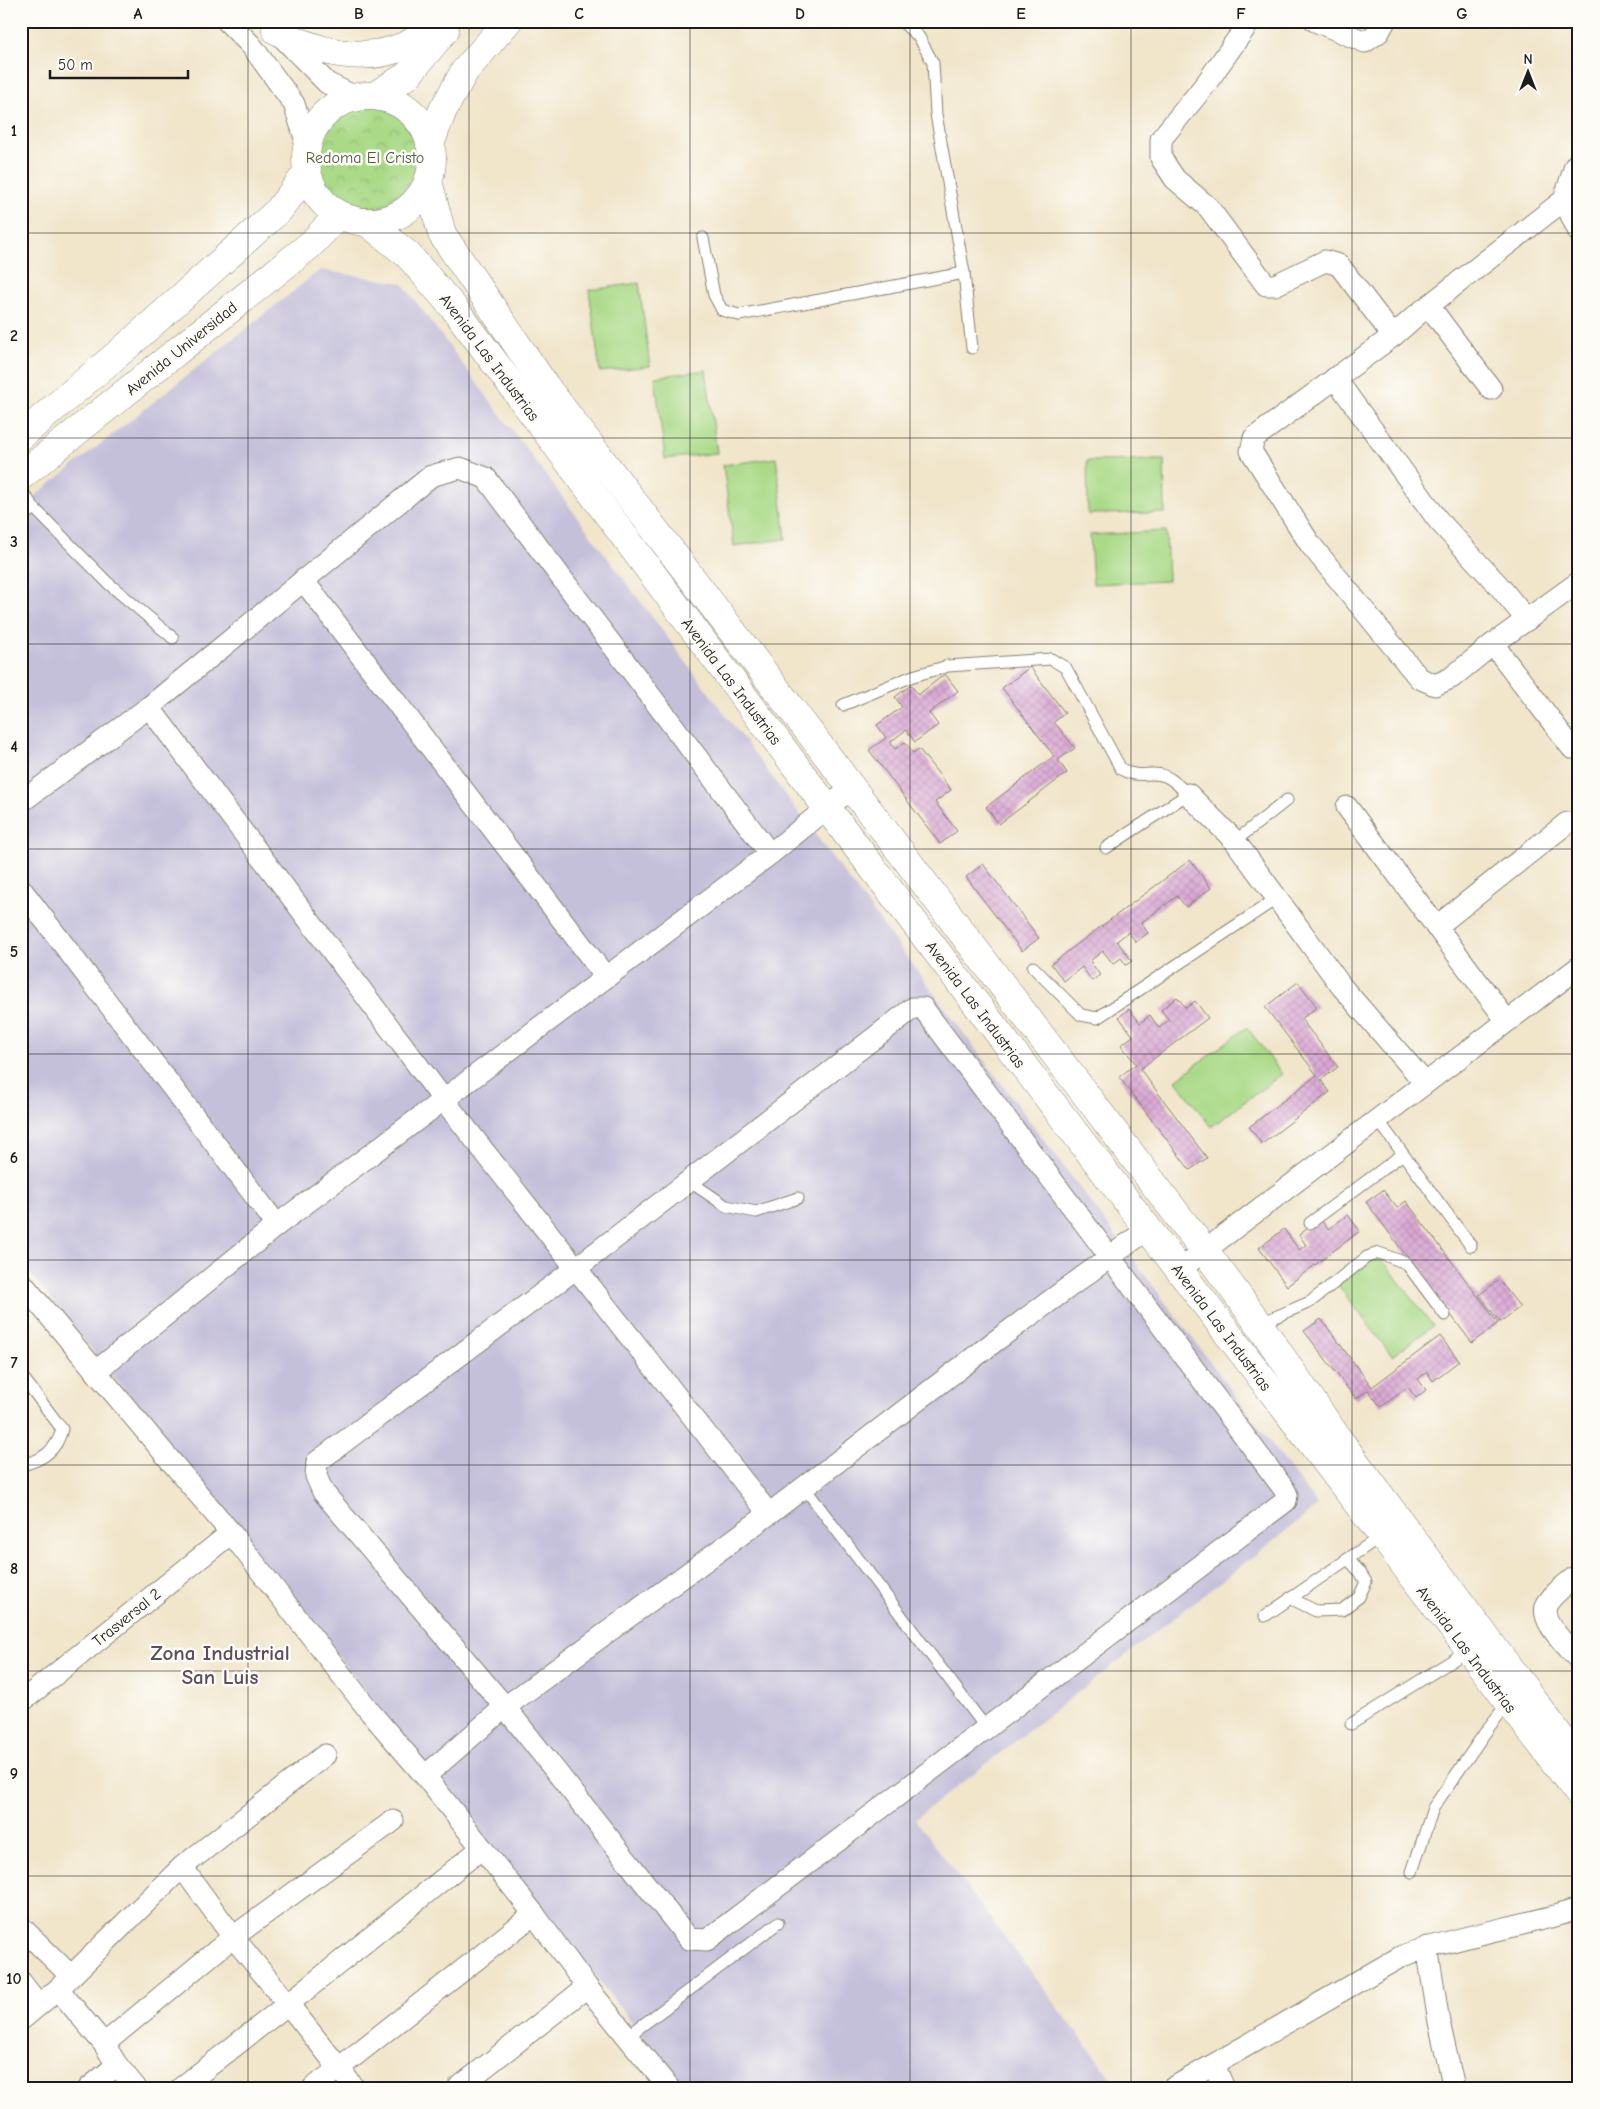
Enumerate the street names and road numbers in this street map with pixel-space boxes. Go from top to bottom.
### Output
street label: Avenida Las Industrias [436,291,543,425]
street label: Avenida Universidad [122,298,241,399]
street label: Avenida Las Industrias [678,615,785,749]
street label: Avenida Las Industrias [922,938,1029,1072]
street label: Avenida Las Industrias [1168,1261,1275,1395]
street label: Avenida Las Industrias [1413,1583,1520,1717]
street label: Trasversal 2 [89,1585,164,1651]

